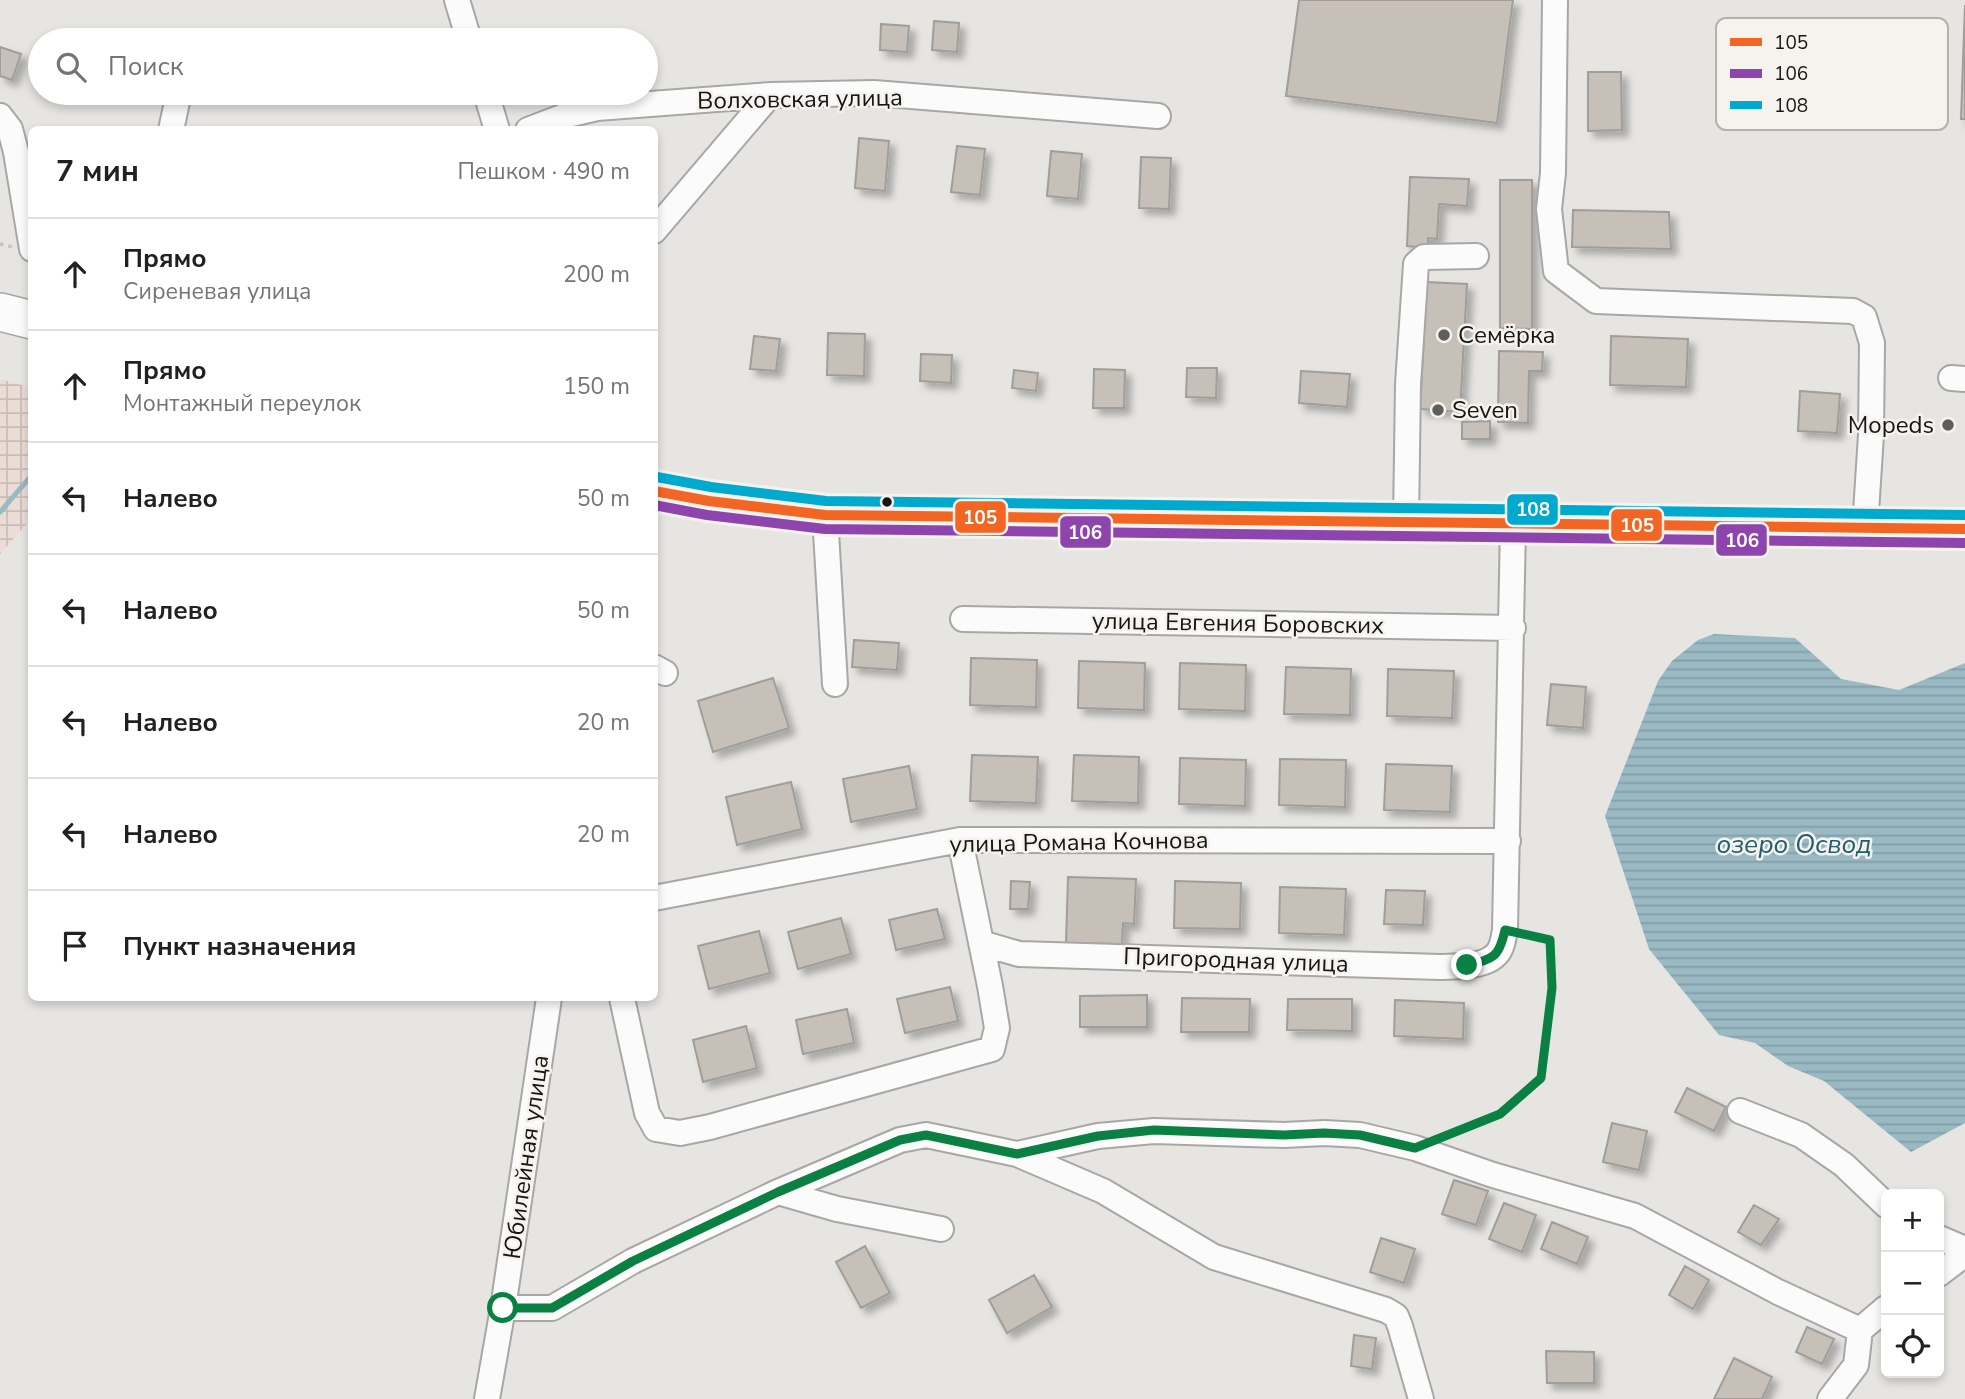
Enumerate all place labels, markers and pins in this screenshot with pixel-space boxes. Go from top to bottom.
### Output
place label: Семёрка [1458,319,1556,351]
marker: Семёрка [1436,327,1452,343]
place label: Seven [1452,394,1518,426]
marker: Seven [1430,402,1446,418]
place label: Mopeds [1848,409,1934,441]
marker: Mopeds [1940,417,1956,433]
unlabelled marker [880,495,894,509]

